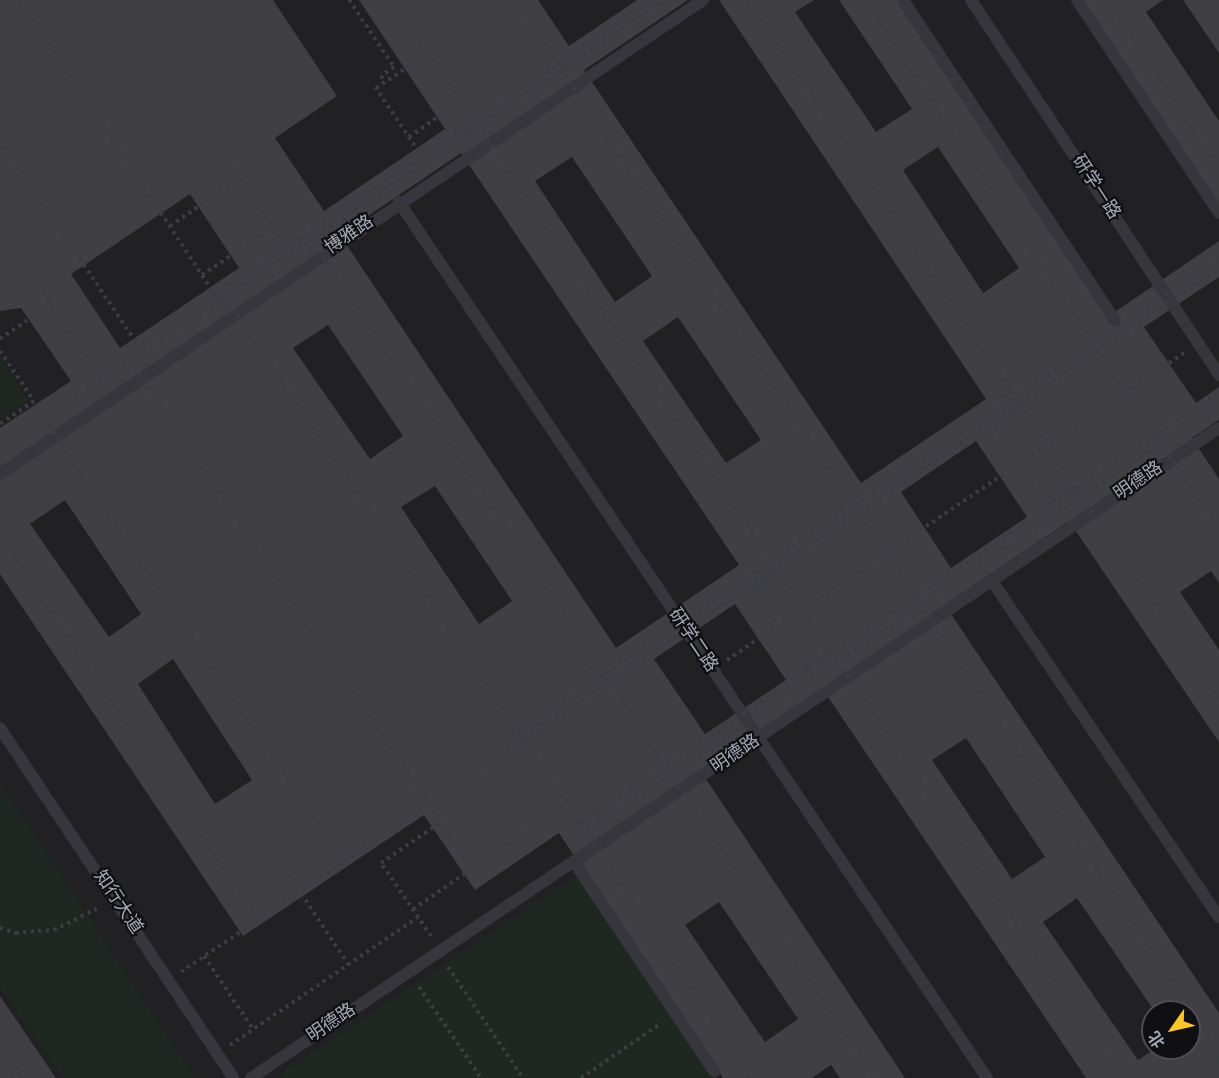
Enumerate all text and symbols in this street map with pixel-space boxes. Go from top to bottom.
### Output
street label: 研学一路 [1066,152,1124,224]
street label: 博雅路 [322,212,378,260]
street label: 明德路 [1111,458,1167,506]
street label: 研学二路 [663,605,721,677]
street label: 明德路 [708,731,764,779]
street label: 知行大道 [88,867,146,939]
street label: 明德路 [304,1000,360,1048]
north arrow [1141,1000,1201,1060]
text: 北 [1145,1027,1171,1051]

